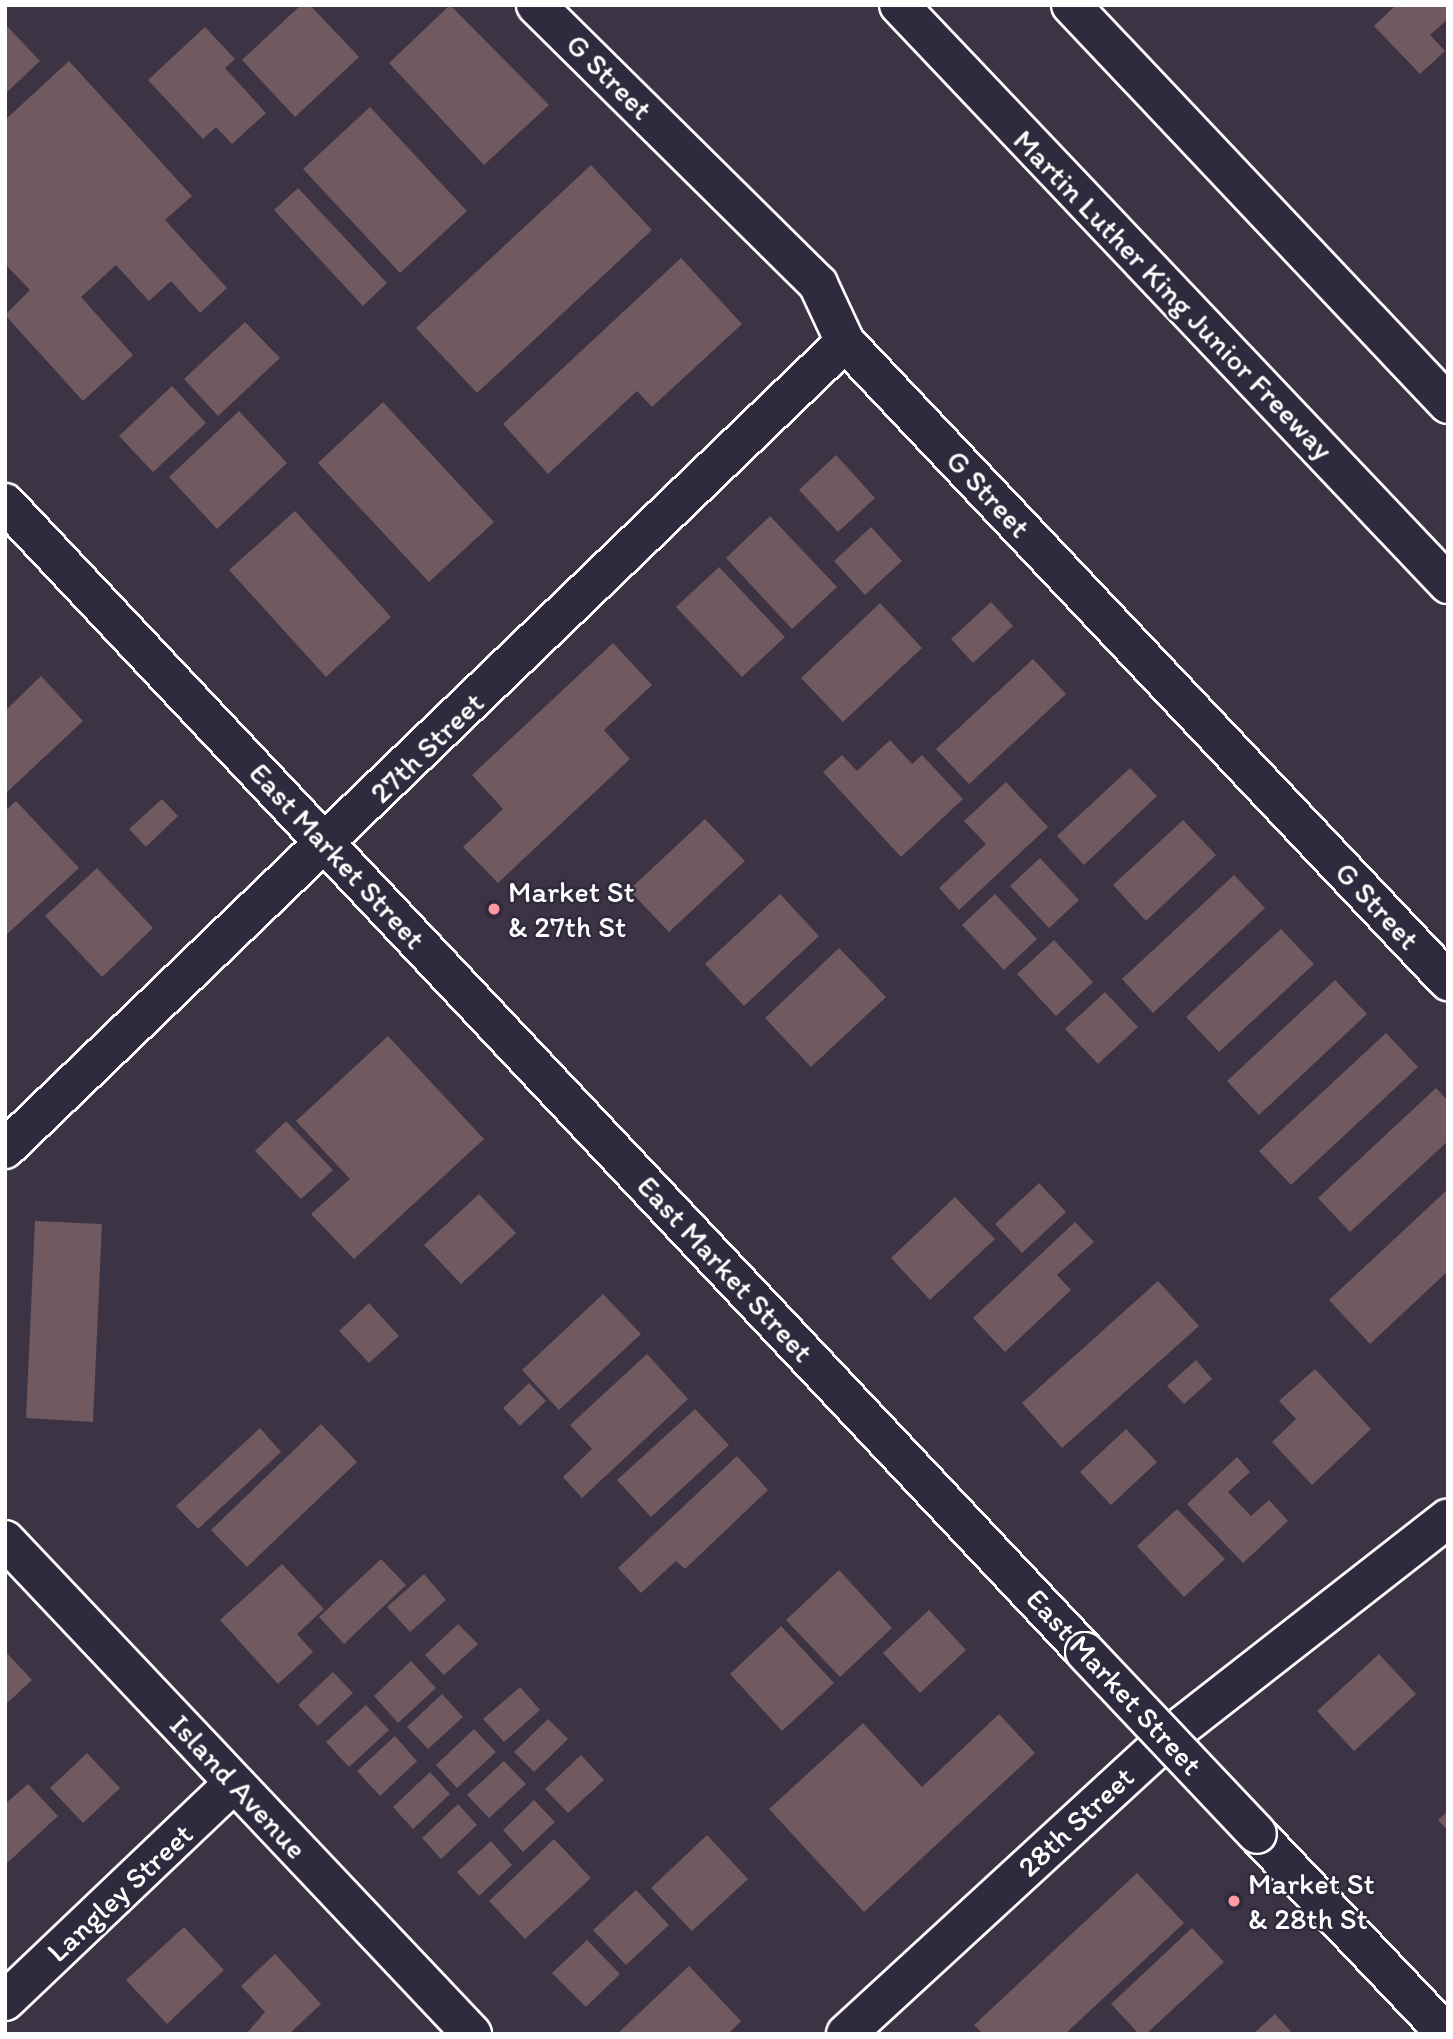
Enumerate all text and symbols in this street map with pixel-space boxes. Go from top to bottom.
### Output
street label: G Street [559,27,659,127]
street label: Martin Luther King Junior Freeway [1005,122,1341,468]
street label: G Street [938,443,1038,545]
street label: 27th Street [363,685,491,811]
street label: East Market Street [241,755,433,957]
street label: G Street [1327,855,1427,957]
place label: Market St & 27th St [508,874,635,944]
marker: Market St & 27th St [486,901,502,917]
street label: East Market Street [629,1168,821,1370]
street label: East Market Street [1018,1581,1210,1783]
street label: Island Avenue [163,1708,313,1866]
street label: 28th Street [1011,1759,1141,1885]
street label: Langley Street [40,1816,200,1970]
place label: Market St & 28th St [1248,1866,1375,1937]
marker: Market St & 28th St [1226,1893,1242,1909]

